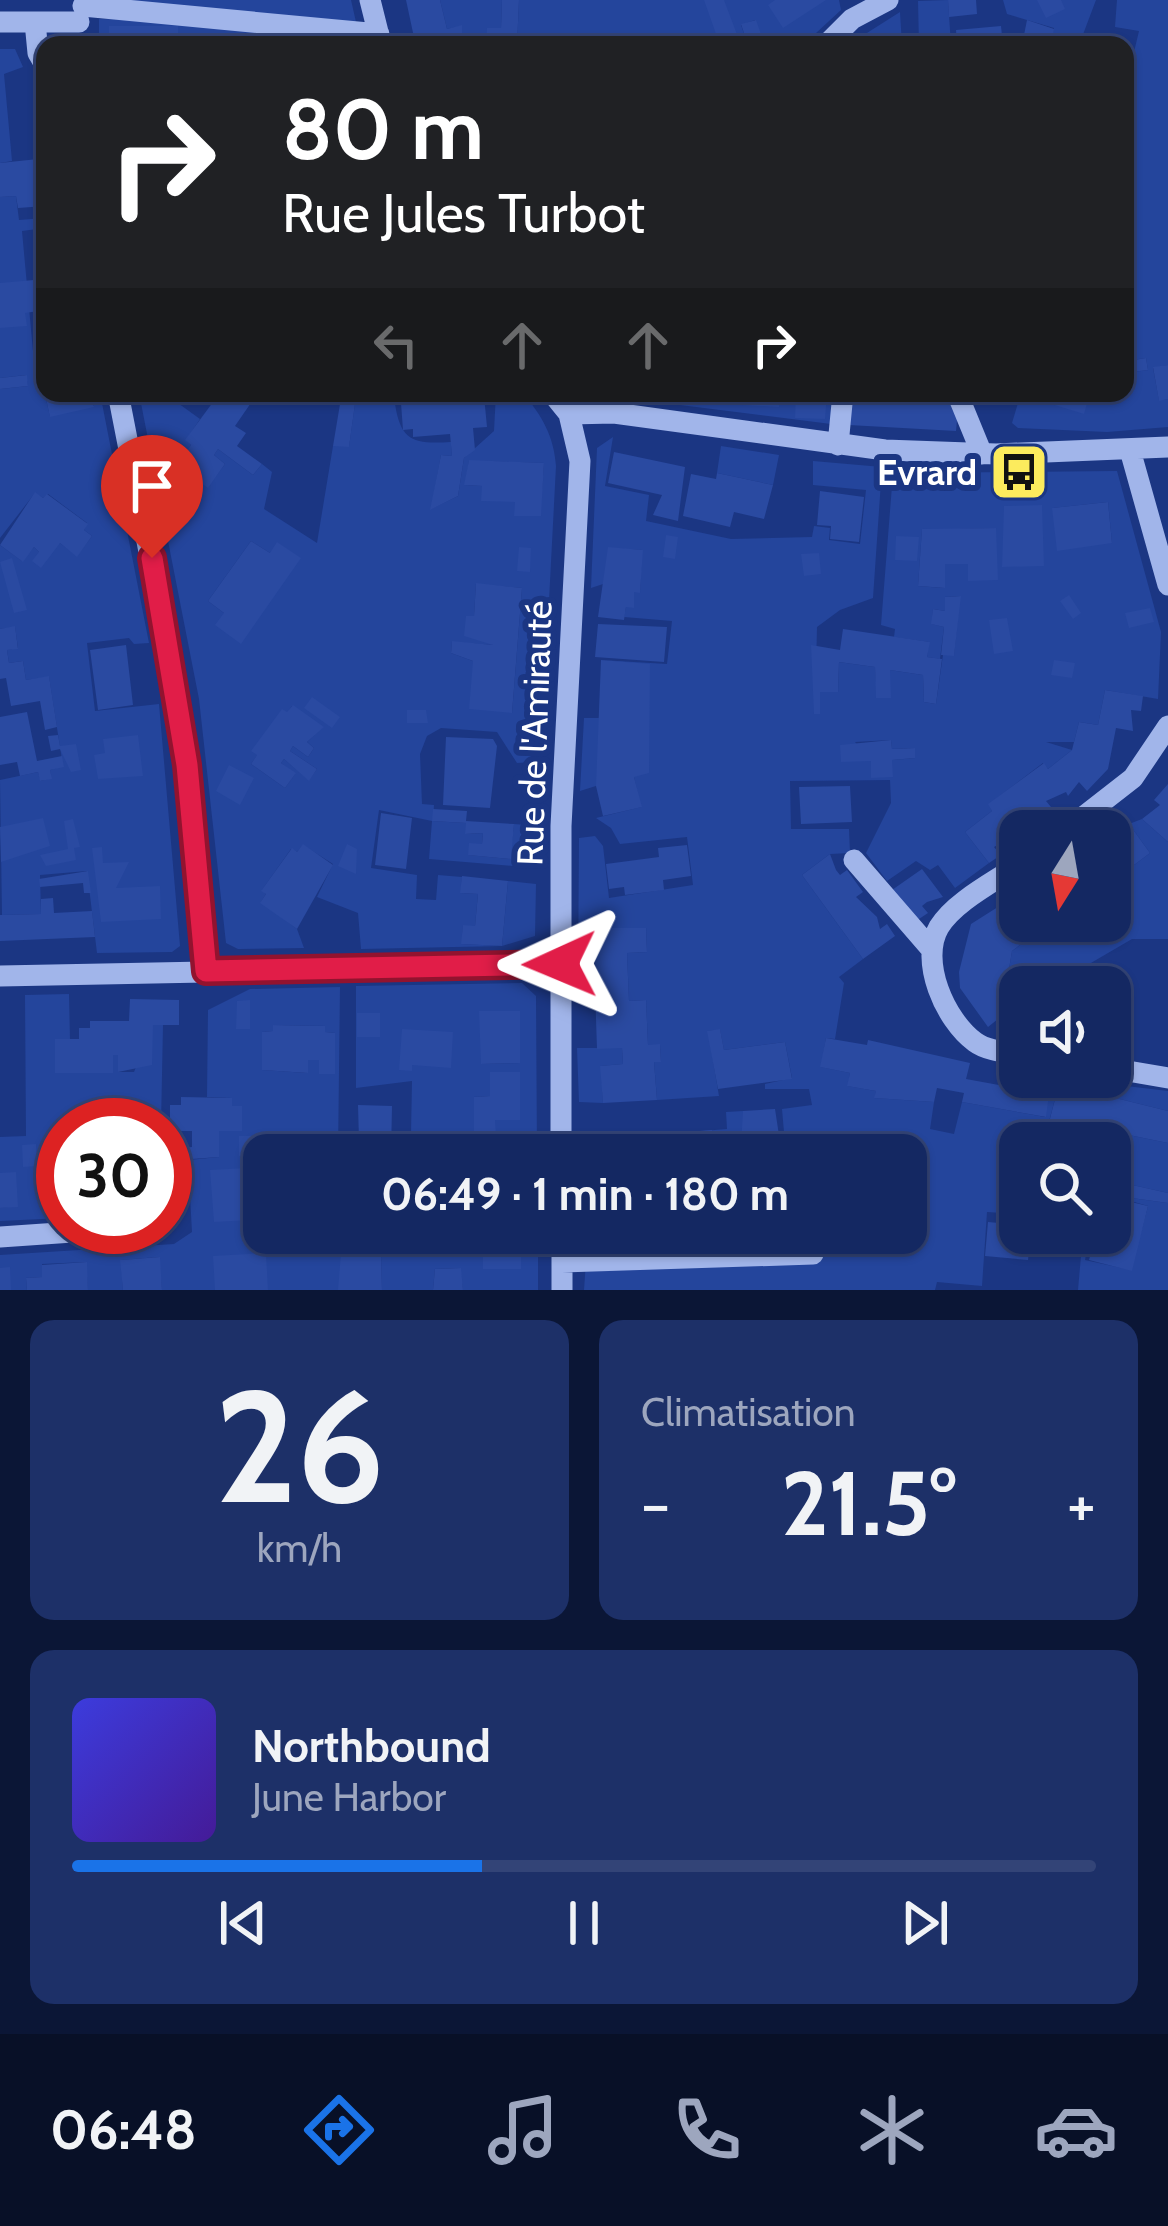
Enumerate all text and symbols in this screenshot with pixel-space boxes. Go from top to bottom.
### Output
text: 80 m [282,78,484,180]
icon: right [84,84,240,240]
text: Rue Jules Turbot [282,180,645,246]
icon: left [363,312,429,378]
icon: ahead [489,312,555,378]
icon: ahead [615,312,681,378]
icon: right [741,312,807,378]
pin [101,435,203,558]
bus stop icon: Evrard [988,441,1050,503]
place label: Evrard [877,450,977,494]
icon: arrive [119,453,185,519]
street label: Rue de l'Amirauté [507,600,561,866]
north arrow [999,810,1131,942]
map controls [999,810,1131,1254]
position arrow [497,901,623,1027]
button: sound [999,966,1131,1098]
speed limit sign: 30 [36,1098,192,1254]
button: search [999,1122,1131,1254]
text: 06:49 · 1 min · 180 m [381,1167,789,1221]
text: 26 [214,1351,385,1541]
text: Climatisation [641,1388,856,1436]
text: 21.5° [781,1448,956,1558]
text: − [641,1463,670,1544]
text: + [1067,1463,1096,1544]
text: km/h [257,1524,342,1572]
text: Northbound [252,1719,491,1773]
text: June Harbor [252,1773,446,1821]
icon: previous [210,1890,276,1956]
icon: pause [551,1890,617,1956]
icon: next [892,1890,958,1956]
icon: directions [297,2088,381,2172]
icon: music [481,2088,565,2172]
icon: phone [665,2088,749,2172]
icon: climate [850,2088,934,2172]
icon: car [1034,2088,1118,2172]
text: 06:48 [50,2097,197,2163]

